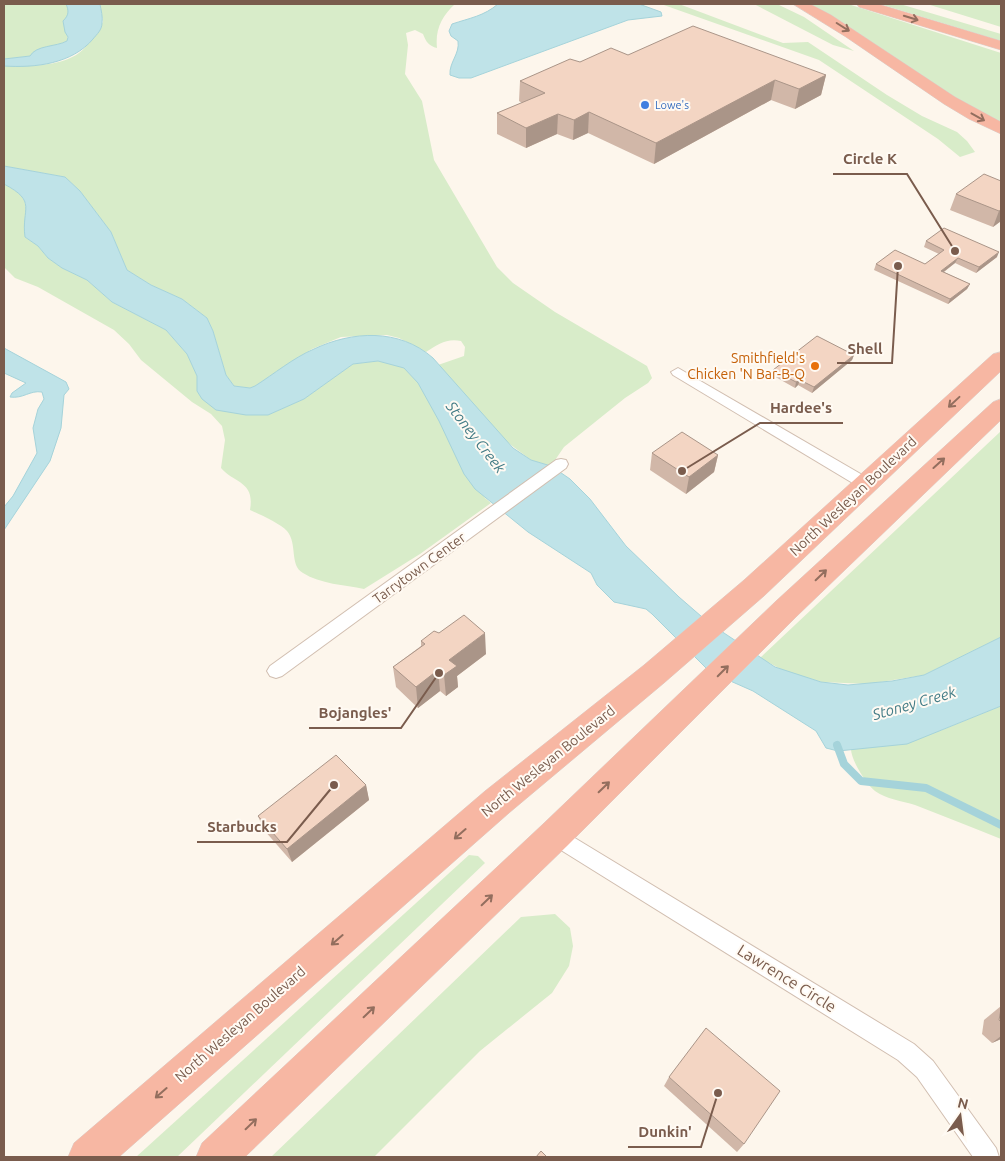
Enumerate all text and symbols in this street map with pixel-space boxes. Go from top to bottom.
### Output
one-way arrow [902,14,918,24]
one-way arrow [835,23,849,33]
marker: Lowe's [639,99,651,111]
place label: Lowe's [655,99,689,111]
one-way arrow [971,112,986,122]
callout: Circle K [833,144,907,174]
text: Circle K [843,150,897,167]
callout: Shell [837,333,892,363]
text: Shell [847,340,883,357]
place label: Smithfield's Chicken 'N Bar-B-Q [687,350,805,382]
marker: Smithfield's Chicken 'N Bar-B-Q [809,360,821,372]
callout: Hardee's [760,393,843,423]
one-way arrow [948,396,961,408]
water label: Stoney Creek [442,397,509,476]
text: Hardee's [770,399,832,416]
street label: North Wesleyan Boulevard [786,433,920,559]
one-way arrow [933,457,946,469]
street label: Tarrytown Center [370,529,469,607]
one-way arrow [815,569,828,581]
one-way arrow [716,666,728,678]
water label: Stoney Creek [869,683,958,723]
callout: Bojangles' [309,698,401,728]
street label: North Wesleyan Boulevard [478,702,618,820]
text: Bojangles' [319,704,391,721]
one-way arrow [598,781,610,793]
callout: Starbucks [197,812,287,842]
text: Starbucks [207,818,277,835]
one-way arrow [453,828,466,840]
one-way arrow [480,894,493,906]
one-way arrow [330,934,343,946]
street label: Lawrence Circle [734,940,840,1016]
street label: North Wesleyan Boulevard [172,963,308,1085]
one-way arrow [363,1006,375,1018]
one-way arrow [155,1087,168,1099]
north arrow [935,1091,985,1141]
text: N [956,1094,970,1112]
callout: Dunkin' [628,1117,701,1147]
one-way arrow [245,1118,257,1130]
text: Dunkin' [638,1123,692,1140]

